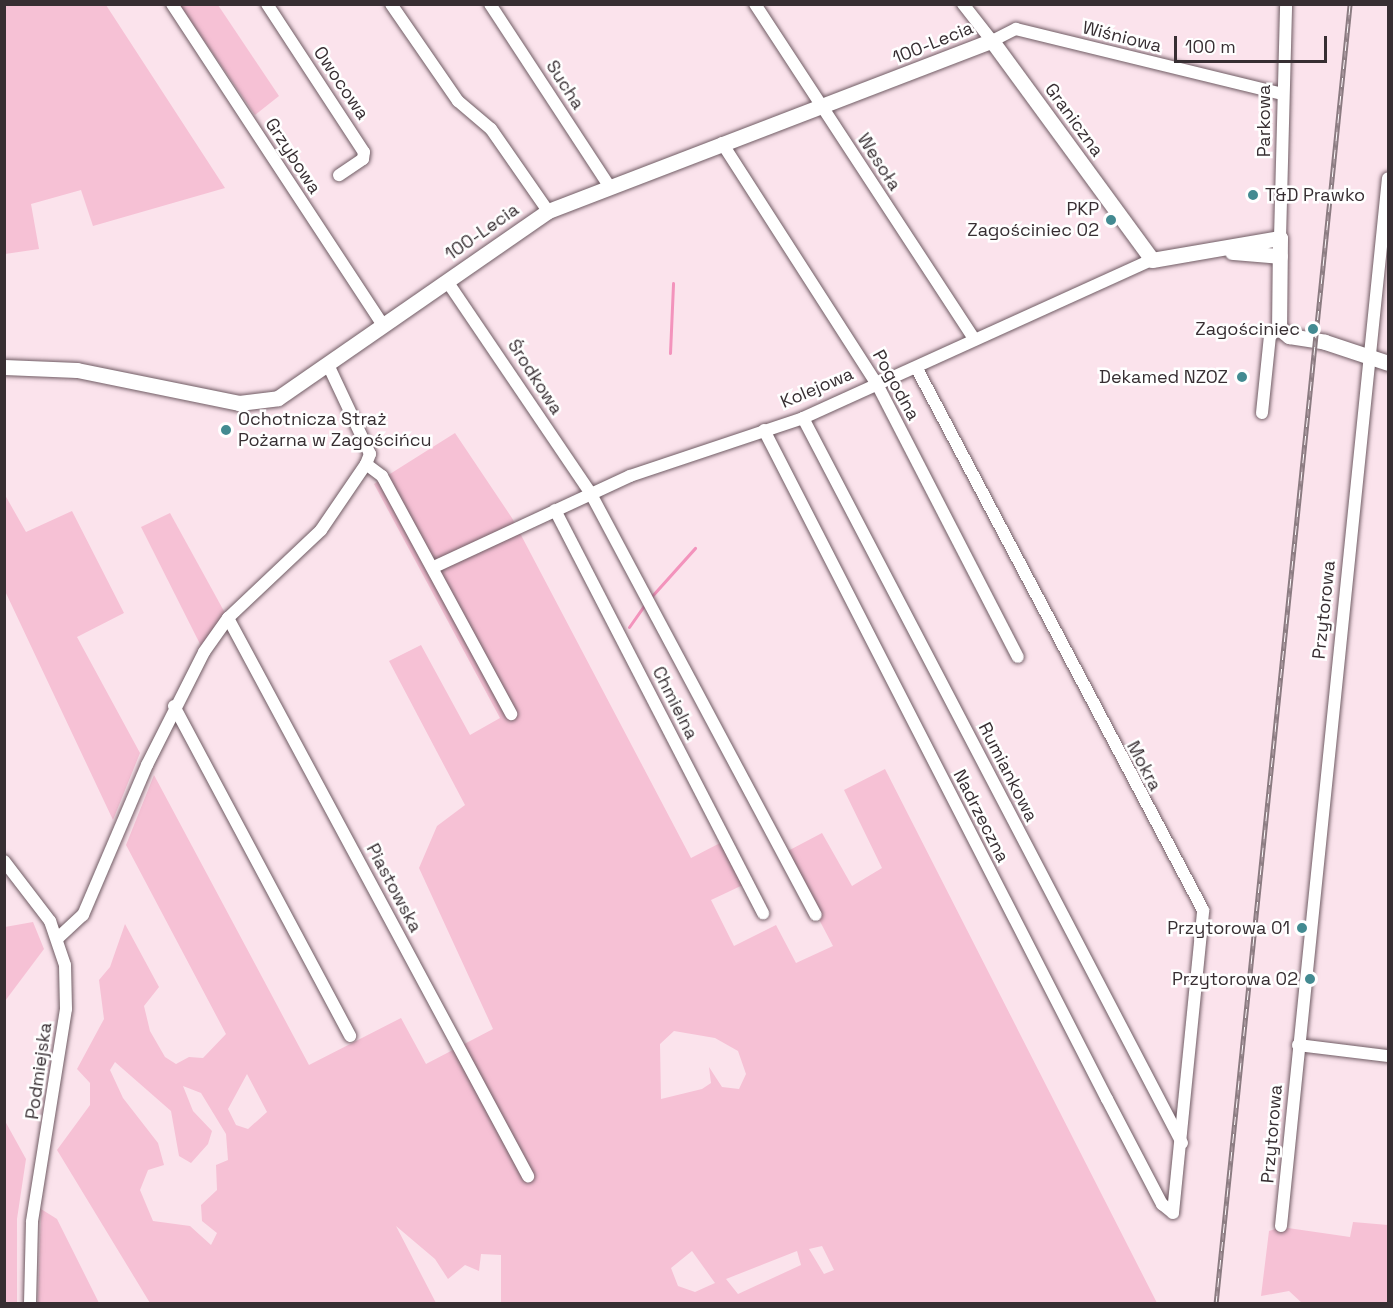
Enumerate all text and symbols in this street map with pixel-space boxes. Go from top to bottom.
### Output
street label: 100-Lecia [890,17,976,69]
street label: Wiśniowa [1080,17,1164,57]
scale bar [1177,24,1330,62]
text: 100 m [1185,35,1236,58]
street label: Owocowa [309,42,373,124]
street label: Sucha [541,56,589,114]
street label: Graniczna [1040,79,1108,161]
street label: Parkowa [1253,85,1275,157]
street label: Grzybowa [260,114,326,198]
street label: Wesoła [853,129,905,195]
place label: T&D Prawko [1265,184,1365,206]
marker: T&D Prawko [1246,188,1260,202]
street label: 100-Lecia [441,199,523,265]
place label: PKP Zagościniec 02 [967,199,1099,242]
marker: PKP Zagościniec 02 [1104,213,1118,227]
place label: Zagościniec [1195,318,1300,340]
marker: Zagościniec [1304,320,1322,338]
street label: Środkowa [503,335,567,419]
street label: Pogodna [868,346,924,424]
street label: Kolejowa [777,363,857,413]
place label: Dekamed NZOZ [1099,366,1228,388]
marker: Dekamed NZOZ [1233,368,1251,386]
place label: Ochotnicza Straż Pożarna w Zagościńcu [238,409,431,452]
marker: Ochotnicza Straż Pożarna w Zagościńcu [219,423,233,437]
street label: Przytorowa [1308,560,1340,660]
street label: Chmielna [647,663,703,743]
street label: Rumiankowa [974,719,1042,825]
street label: Mokra [1122,737,1166,795]
street label: Nadrzeczna [948,766,1014,866]
street label: Piastowska [362,840,426,936]
place label: Przytorowa 01 [1167,917,1290,939]
marker: Przytorowa 01 [1295,921,1309,935]
place label: Przytorowa 02 [1172,968,1298,990]
marker: Przytorowa 02 [1303,972,1317,986]
street label: Podmiejska [22,1021,56,1121]
street label: Przytorowa [1257,1084,1287,1184]

